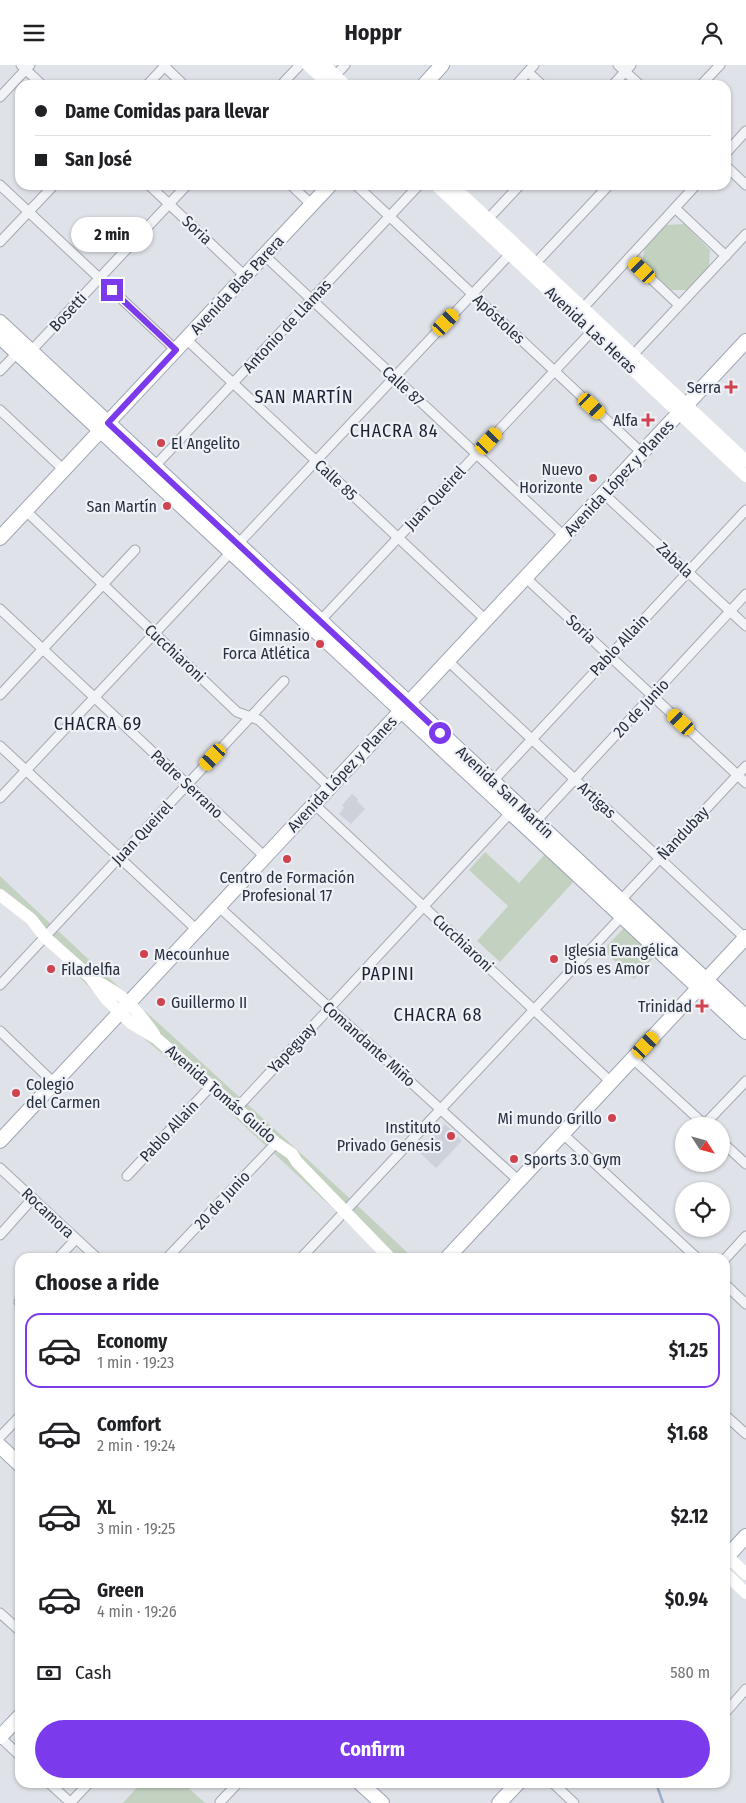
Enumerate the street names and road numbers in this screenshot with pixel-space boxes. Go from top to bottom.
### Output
street label: Soria [178,212,216,249]
street label: Avenida Blas Parera [186,231,288,338]
street label: Antonio de Llamas [239,275,335,377]
street label: Avenida Las Heras [541,283,641,377]
street label: Bosetti [45,289,91,335]
street label: Apóstoles [469,290,529,348]
street label: Calle 87 [378,362,428,410]
street label: Avenida López y Planes [560,416,678,540]
street label: Calle 85 [311,456,361,504]
street label: Juan Queirel [401,462,469,534]
street label: Zabala [653,538,697,582]
street label: Pablo Allain [586,610,652,680]
street label: Soria [562,611,600,648]
street label: Cucchiaroni [141,620,209,686]
street label: 20 de Junio [609,675,673,741]
street label: Avenida López y Planes [283,712,401,836]
street label: Avenida San Martín [452,742,558,842]
street label: Padre Serrano [147,746,227,822]
street label: Artigas [574,778,620,822]
street label: Juan Queirel [108,797,176,869]
street label: Ñandubay [654,802,713,864]
street label: Cucchiaroni [429,910,497,976]
street label: Comandante Miño [319,997,419,1091]
street label: Yapeguay [264,1018,320,1077]
street label: Avenida Tomás Guido [162,1041,280,1147]
street label: Pablo Allain [136,1096,202,1166]
street label: 20 de Junio [190,1167,254,1233]
street label: Rocamora [18,1184,78,1242]

